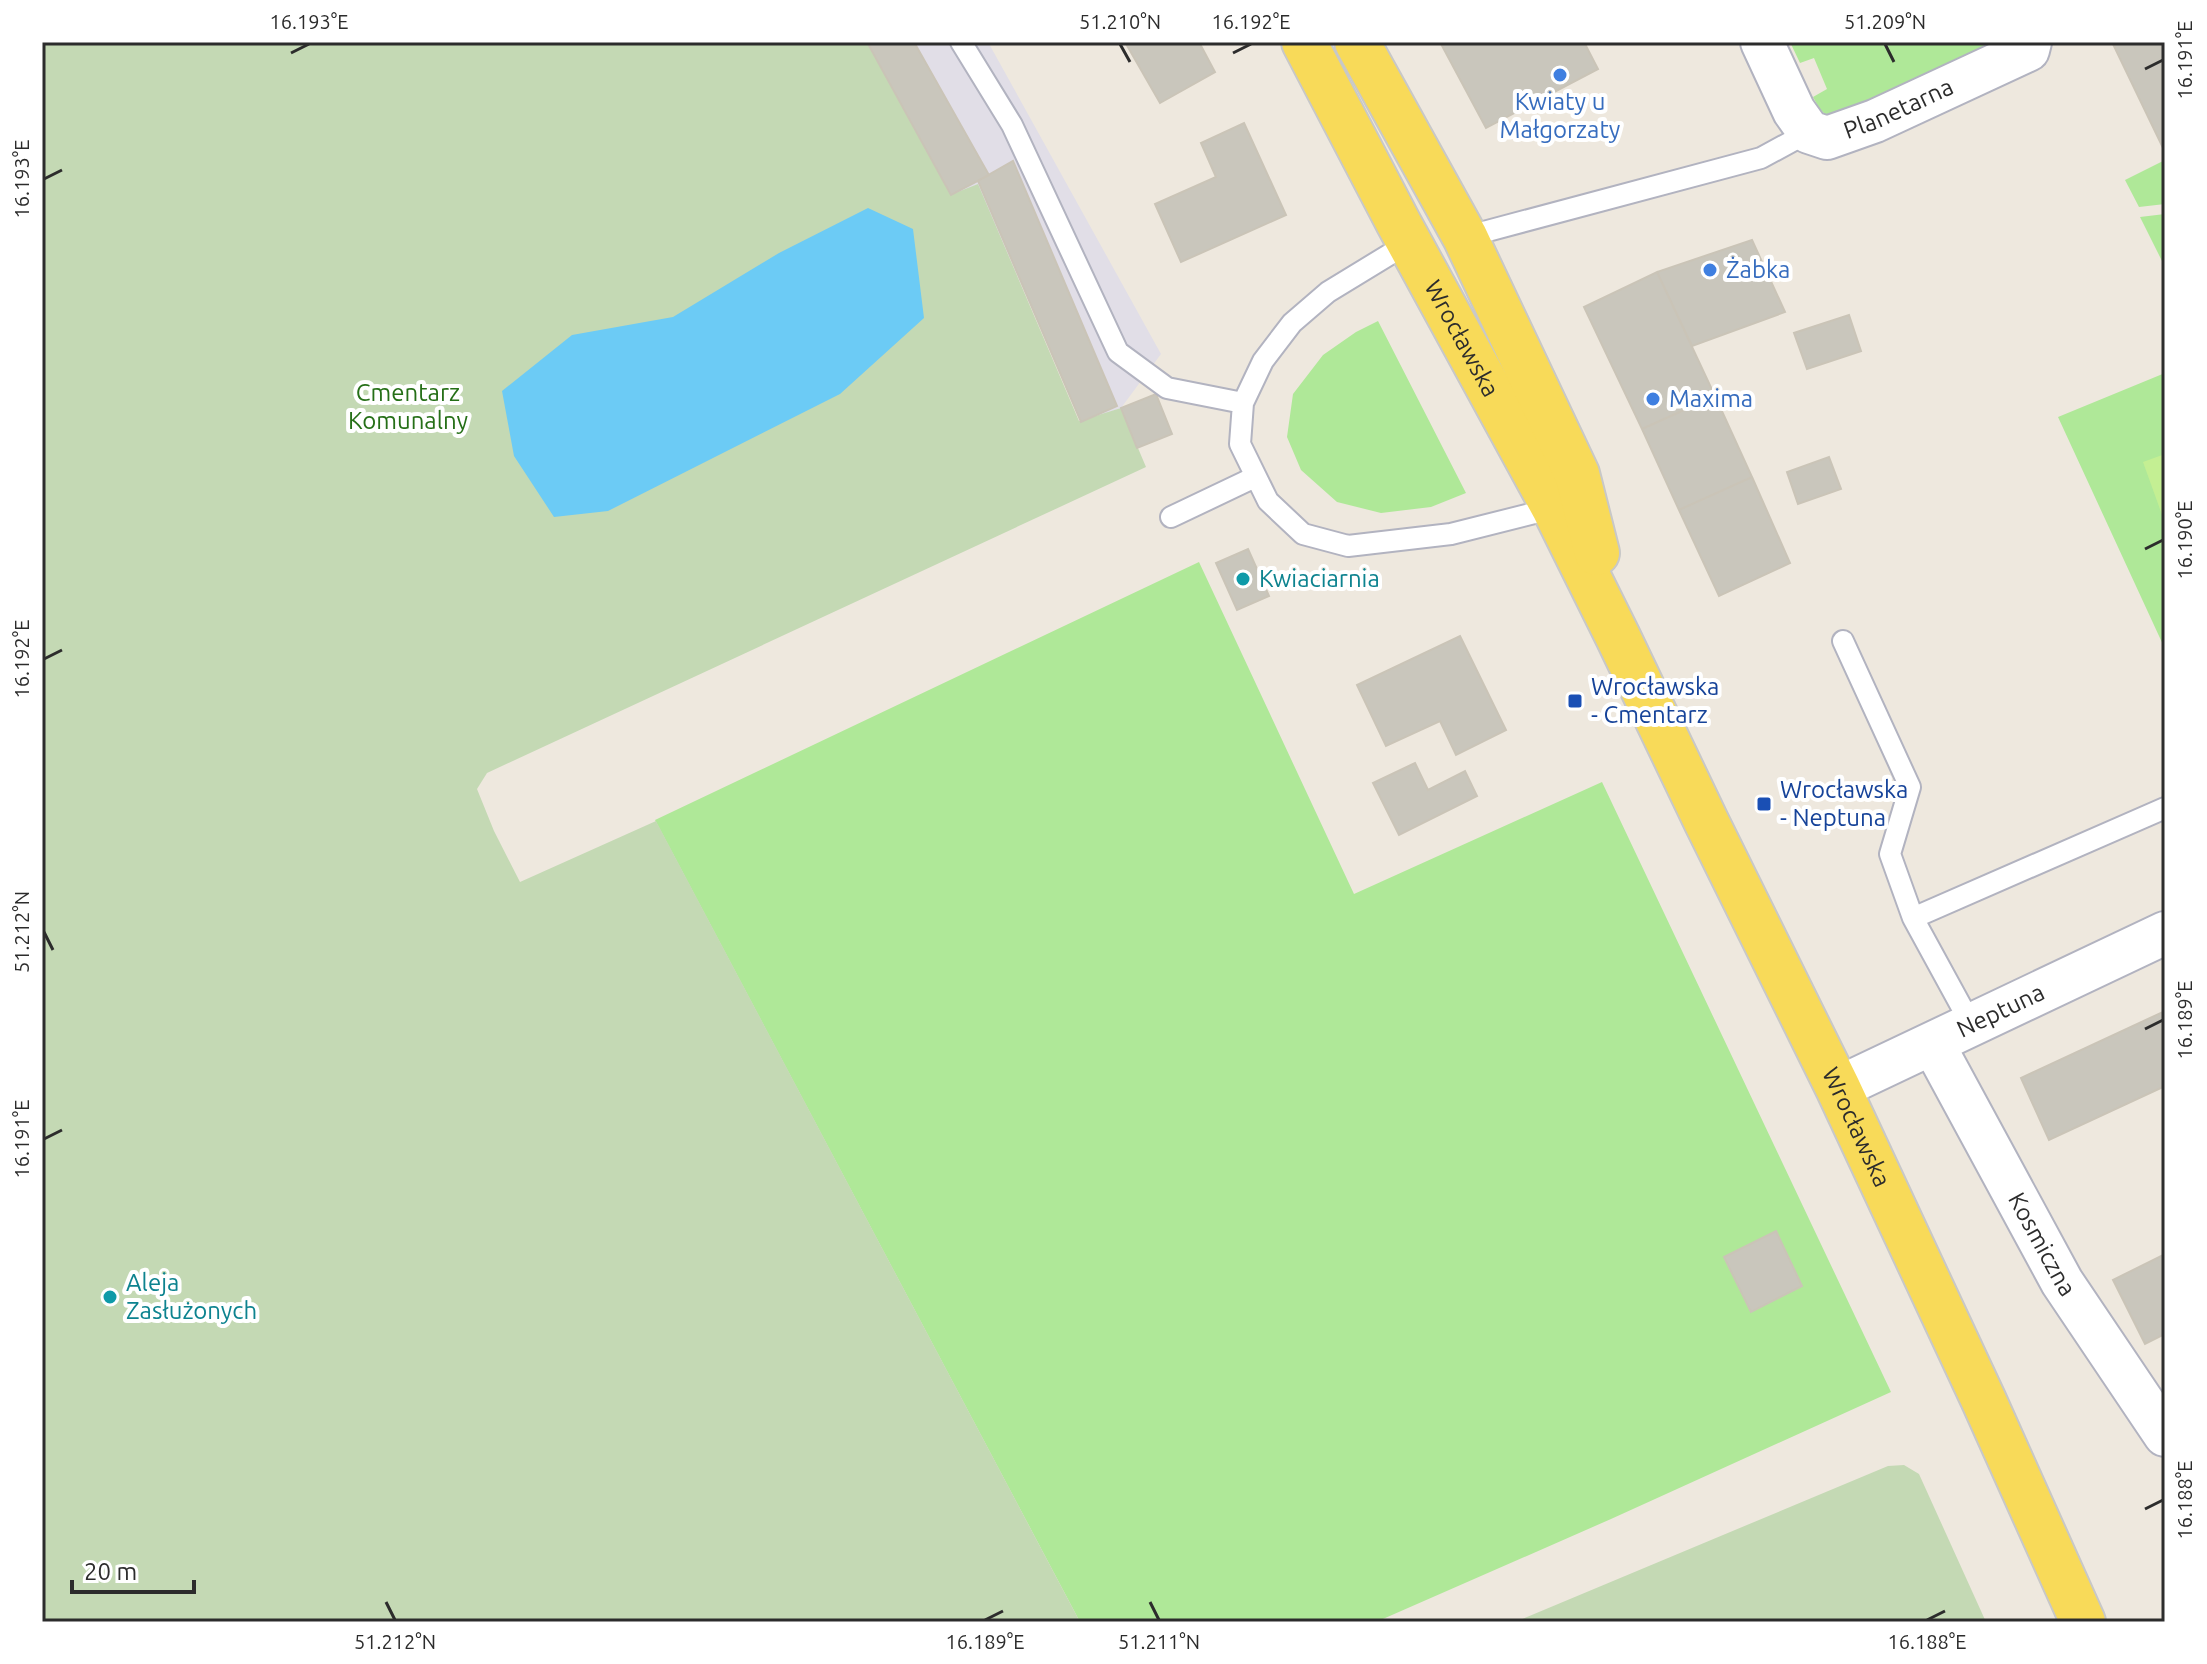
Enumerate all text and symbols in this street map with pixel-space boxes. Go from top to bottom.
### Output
text: 16.193°E [270,10,349,33]
text: 51.210°N [1079,10,1161,33]
text: 16.192°E [1212,10,1291,33]
text: 51.209°N [1844,10,1926,33]
text: 16.191°E [2173,21,2196,100]
marker: Kwiaty u Małgorzaty [1551,66,1569,84]
street label: Planetarna [1840,73,1957,144]
place label: Kwiaty u Małgorzaty [1500,88,1621,143]
text: 16.193°E [10,140,33,219]
place label: Żabka [1726,256,1790,283]
marker: Żabka [1701,261,1719,279]
street label: Wrocławska [1419,276,1505,401]
park label: Cmentarz Komunalny [348,379,469,434]
place label: Maxima [1669,385,1753,412]
marker: Maxima [1644,390,1662,408]
text: 16.190°E [2173,501,2196,580]
place label: Kwiaciarnia [1259,565,1380,592]
marker: Kwiaciarnia [1234,570,1252,588]
text: 16.192°E [10,620,33,699]
place label: Wrocławska - Cmentarz [1591,673,1719,728]
marker: Wrocławska - Cmentarz [1566,692,1584,710]
place label: Wrocławska - Neptuna [1780,776,1908,831]
marker: Wrocławska - Neptuna [1755,795,1773,813]
text: 51.212°N [10,891,33,973]
street label: Neptuna [1952,978,2049,1043]
text: 16.189°E [2173,981,2196,1060]
street label: Wrocławska [1817,1063,1896,1191]
text: 16.191°E [10,1100,33,1179]
street label: Kosmiczna [2003,1188,2081,1301]
place label: Aleja Zasłużonych [126,1269,257,1324]
marker: Aleja Zasłużonych [101,1288,119,1306]
text: 16.188°E [2173,1461,2196,1540]
scale bar [72,1544,194,1594]
text: 20 m [84,1558,137,1585]
text: 51.212°N [354,1630,436,1653]
text: 16.189°E [946,1630,1025,1653]
text: 51.211°N [1118,1630,1200,1653]
text: 16.188°E [1888,1630,1967,1653]

